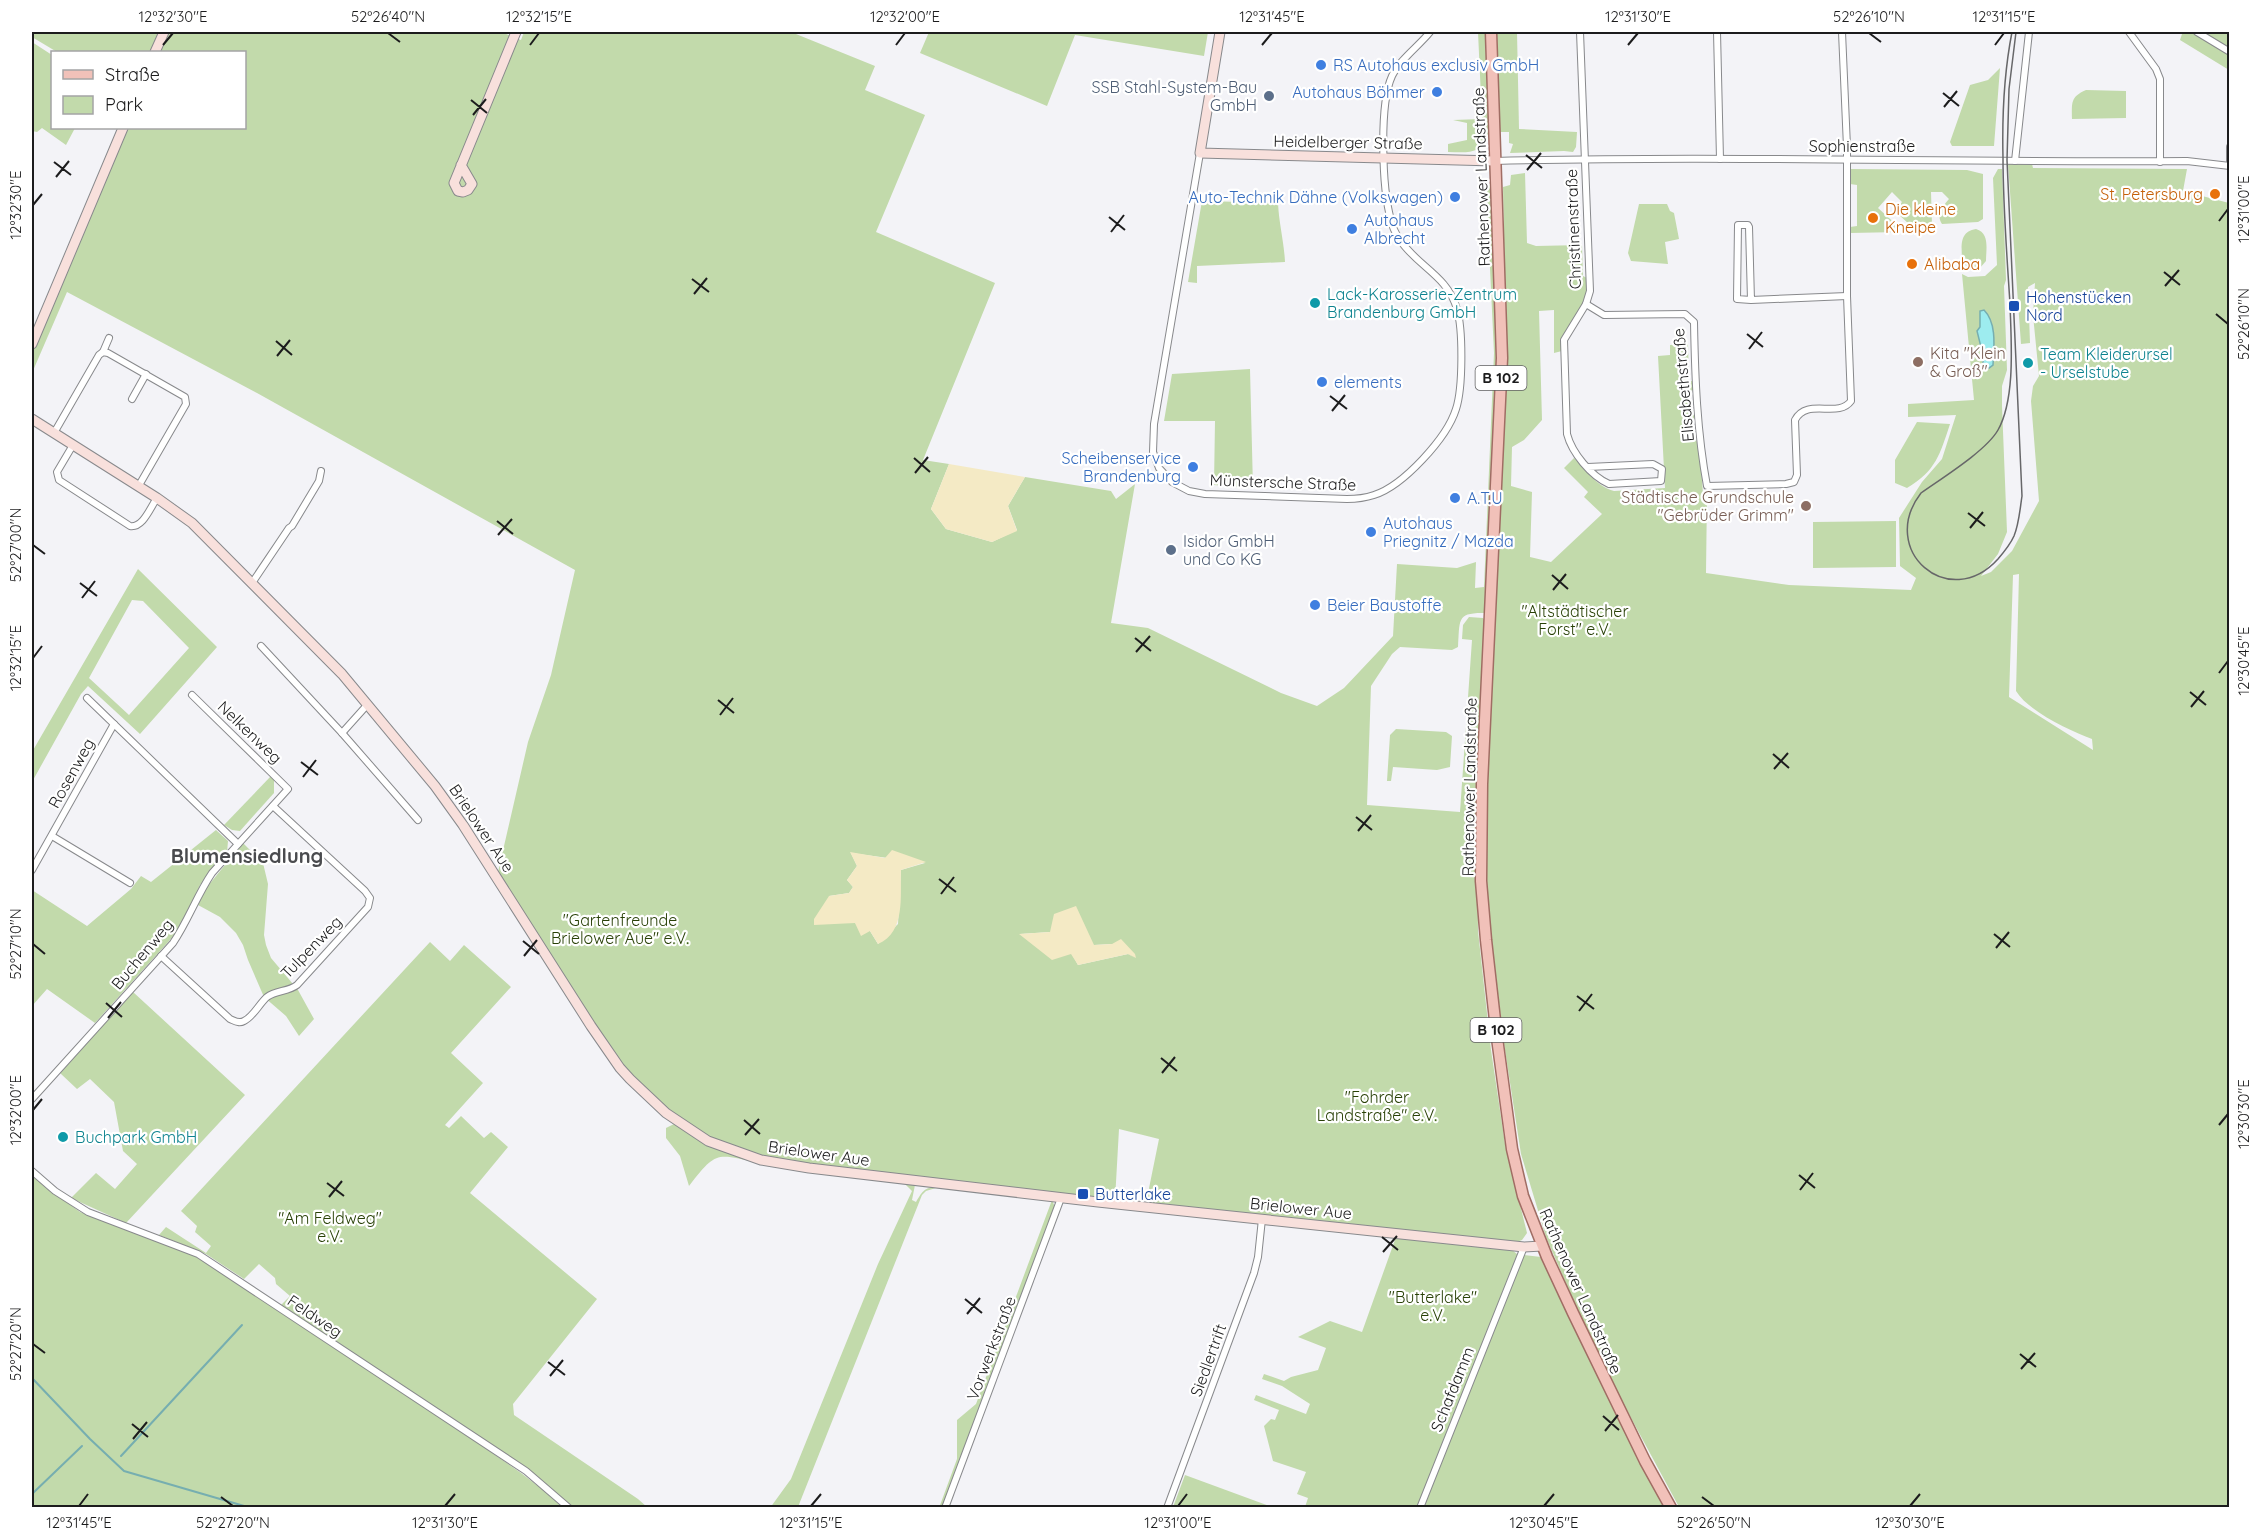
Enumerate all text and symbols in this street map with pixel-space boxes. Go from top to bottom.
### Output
text: 12°32'30"E [139,7,207,26]
text: 52°26'40"N [351,7,425,26]
text: 12°32'15"E [506,7,572,26]
text: 12°32'00"E [870,7,940,26]
text: 12°31'45"E [1239,7,1305,26]
text: 12°31'30"E [1605,7,1671,26]
text: 52°26'10"N [1833,7,1905,26]
text: 12°31'15"E [1972,7,2036,26]
legend [51,51,246,129]
place label: RS Autohaus exclusiv GmbH [1333,55,1539,75]
marker: RS Autohaus exclusiv GmbH [1314,58,1328,72]
text: Straße [105,63,160,86]
place label: SSB Stahl-System-Bau GmbH [1091,77,1257,115]
place label: Autohaus Böhmer [1292,82,1425,102]
marker: Autohaus Böhmer [1430,85,1444,99]
street label: Rathenower Landstraße [1468,87,1494,267]
marker: SSB Stahl-System-Bau GmbH [1262,89,1276,103]
text: Park [105,93,143,116]
street label: Heidelberger Straße [1273,131,1423,153]
street label: Sophienstraße [1809,136,1915,156]
street label: Christinenstraße [1561,169,1585,289]
text: 12°32'30"E [6,171,25,239]
text: 12°31'00"E [2234,175,2253,243]
place label: St. Petersburg [2100,184,2203,204]
place label: Auto-Technik Dähne (Volkswagen) [1188,187,1443,207]
marker: St. Petersburg [2208,187,2222,201]
marker: Auto-Technik Dähne (Volkswagen) [1448,190,1462,204]
place label: Die kleine Kneipe [1885,199,1956,237]
place label: Autohaus Albrecht [1364,210,1434,248]
marker: Die kleine Kneipe [1866,211,1880,225]
marker: Autohaus Albrecht [1345,222,1359,236]
place label: Alibaba [1924,254,1980,274]
marker: Alibaba [1905,257,1919,271]
place label: Lack-Karosserie-Zentrum Brandenburg GmbH [1327,284,1517,322]
place label: Hohenstücken Nord [2026,287,2131,325]
text: 52°26'10"N [2234,288,2253,360]
marker: Lack-Karosserie-Zentrum Brandenburg GmbH [1308,296,1322,310]
marker: Hohenstücken Nord [2007,299,2021,313]
street label: Elisabethstraße [1668,327,1698,443]
place label: Kita "Klein & Groß" [1930,343,2006,381]
place label: Team Kleiderursel - Urselstube [2040,344,2173,382]
marker: Kita "Klein & Groß" [1911,355,1925,369]
marker: Team Kleiderursel - Urselstube [2021,356,2035,370]
road number: B 102 [1476,366,1526,390]
place label: elements [1334,372,1402,392]
marker: elements [1315,375,1329,389]
place label: Scheibenservice Brandenburg [1061,448,1181,486]
marker: Scheibenservice Brandenburg [1186,460,1200,474]
street label: Münstersche Straße [1209,469,1357,495]
place label: Städtische Grundschule "Gebrüder Grimm" [1621,487,1794,525]
place label: A.T.U [1467,488,1503,508]
marker: A.T.U [1448,491,1462,505]
marker: Städtische Grundschule "Gebrüder Grimm" [1799,499,1813,513]
text: 52°27'00"N [6,508,25,582]
place label: Autohaus Priegnitz / Mazda [1383,513,1514,551]
marker: Autohaus Priegnitz / Mazda [1364,525,1378,539]
place label: Isidor GmbH und Co KG [1183,531,1275,569]
marker: Isidor GmbH und Co KG [1164,543,1178,557]
place label: Beier Baustoffe [1327,595,1442,615]
marker: Beier Baustoffe [1308,598,1322,612]
park label: "Altstädtischer Forst" e.V. [1521,601,1629,639]
text: 12°32'15"E [6,625,25,691]
text: 12°30'45"E [2234,627,2253,695]
street label: Nelkenweg [214,696,286,768]
street label: Rathenower Landstraße [1457,697,1481,877]
street label: Rosenweg [44,734,98,812]
street label: Brielower Aue [445,780,519,876]
district label: Blumensiedlung [171,843,323,868]
text: 52°27'10"N [6,908,25,980]
park label: "Gartenfreunde Brielower Aue" e.V. [551,910,689,948]
street label: Tulpenweg [276,911,346,983]
street label: Buchenweg [107,915,177,993]
road number: B 102 [1470,1018,1522,1042]
text: 12°32'00"E [6,1075,25,1145]
text: 12°30'30"E [2234,1079,2253,1149]
park label: "Fohrder Landstraße" e.V. [1317,1087,1437,1125]
place label: Buchpark GmbH [75,1127,197,1147]
marker: Buchpark GmbH [56,1130,70,1144]
street label: Brielower Aue [767,1136,871,1170]
place label: Butterlake [1095,1184,1171,1204]
marker: Butterlake [1076,1187,1090,1201]
street label: Brielower Aue [1249,1193,1353,1223]
street label: Rathenower Landstraße [1535,1205,1627,1377]
park label: "Am Feldweg" e.V. [278,1208,382,1246]
park label: "Butterlake" e.V. [1389,1287,1477,1325]
street label: Feldweg [284,1290,346,1342]
street label: Vorwerkstraße [962,1293,1020,1403]
text: 52°27'20"N [6,1307,25,1381]
street label: Siedlertrift [1186,1321,1230,1399]
street label: Schafdamm [1426,1344,1478,1434]
text: 12°31'45"E [46,1513,112,1532]
text: 52°27'20"N [196,1513,270,1532]
text: 12°31'30"E [412,1513,478,1532]
text: 12°31'15"E [779,1513,843,1532]
text: 12°31'00"E [1144,1513,1212,1532]
text: 12°30'45"E [1510,1513,1578,1532]
text: 52°26'50"N [1677,1513,1751,1532]
text: 12°30'30"E [1875,1513,1945,1532]

